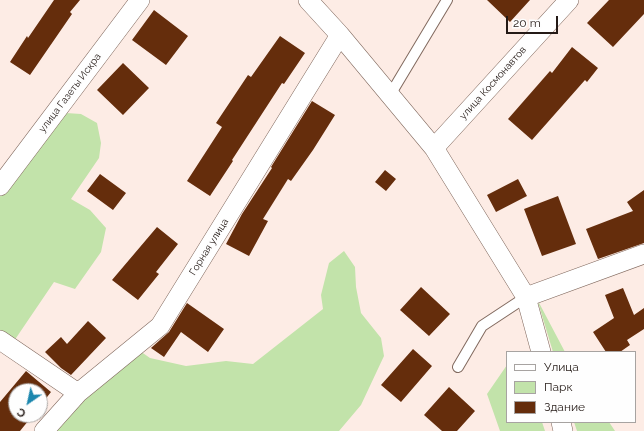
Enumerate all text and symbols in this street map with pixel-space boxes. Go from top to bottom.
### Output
scale bar [508,8,560,34]
text: 20 m [513,16,541,30]
street label: улица Космонавтов [457,44,529,122]
street label: улица Газеты Искра [36,51,104,135]
street label: Горная улица [187,216,231,278]
legend [506,351,636,423]
text: Улица [544,360,579,374]
text: Парк [544,380,573,394]
north arrow [8,383,48,423]
text: Здание [544,400,585,414]
text: С [15,405,28,420]

